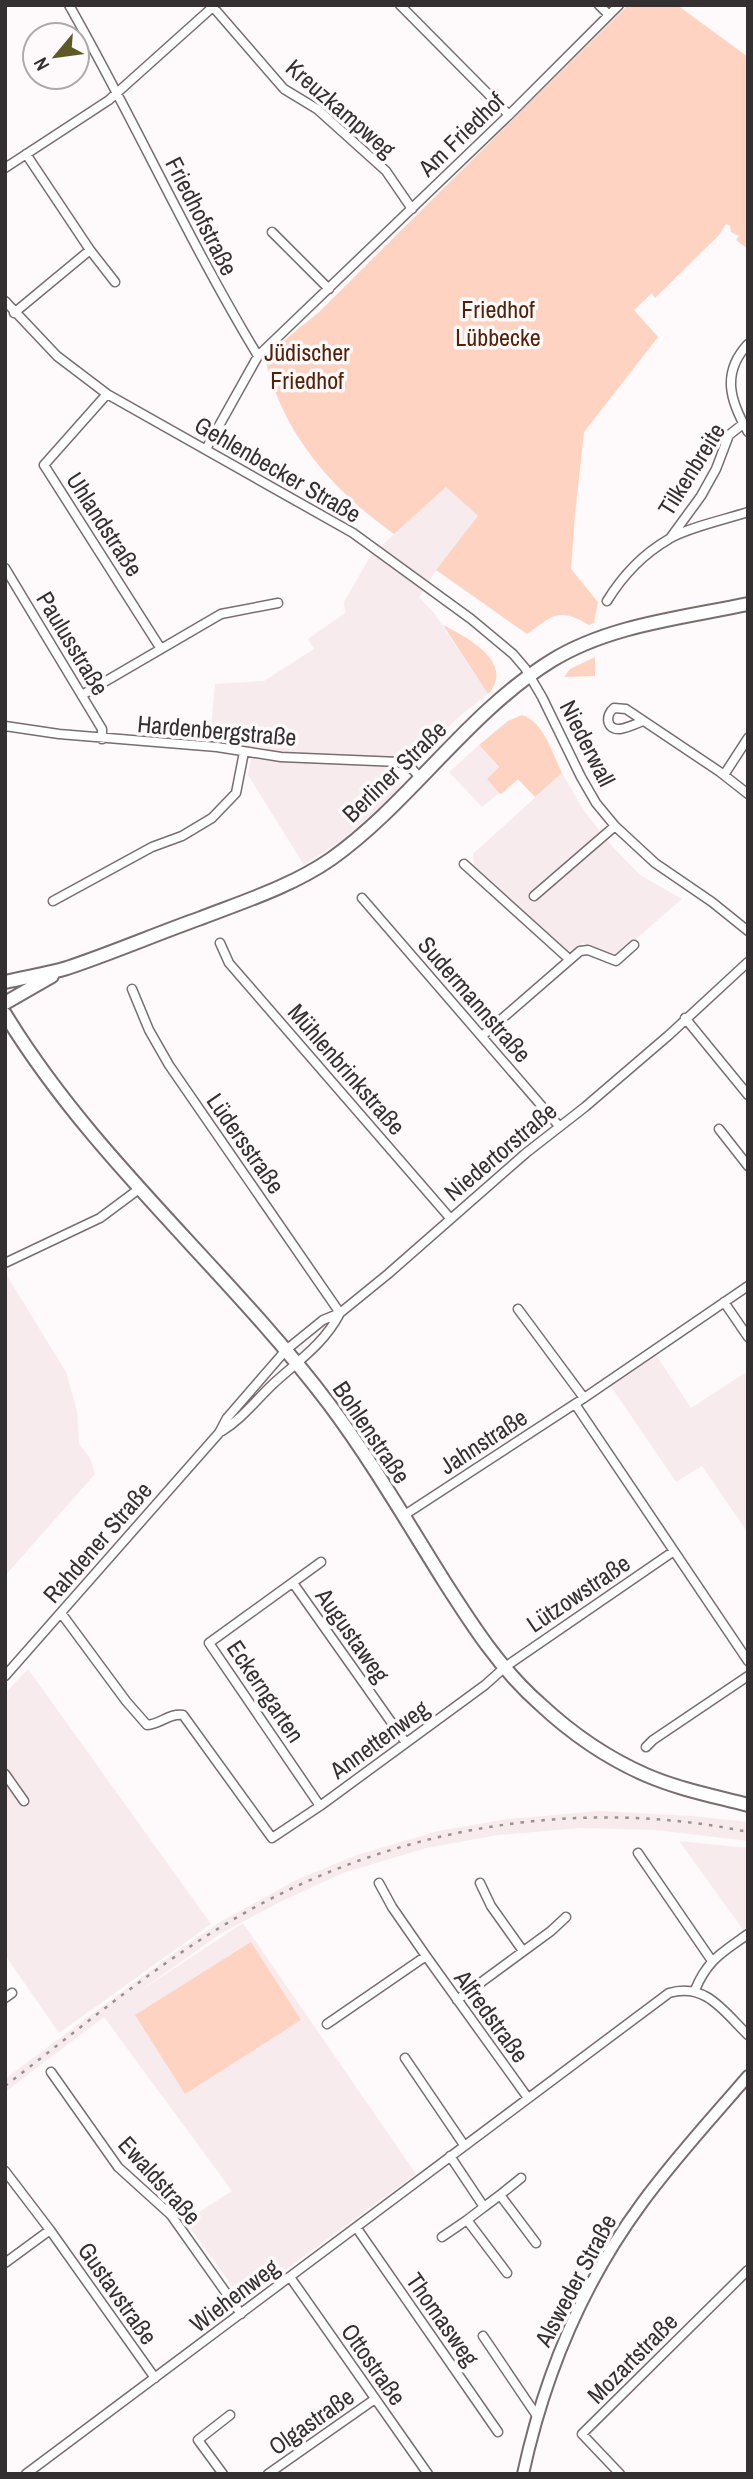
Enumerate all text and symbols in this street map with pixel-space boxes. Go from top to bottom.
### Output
north arrow [21,21,91,91]
street label: Kreuzkampweg [279,51,403,165]
text: N [27,53,55,75]
street label: Am Friedhof [410,85,511,184]
street label: Friedhofstraße [158,151,246,281]
park label: Friedhof Lübbecke [455,293,541,353]
park label: Jüdischer Friedhof [264,336,350,396]
street label: Gehlenbecker Straße [189,408,367,530]
street label: Tilkenbreite [650,417,732,521]
street label: Uhlandstraße [59,466,151,582]
street label: Paulusstraße [29,585,117,701]
street label: Niederwall [553,694,623,792]
street label: Hardenbergstraße [136,707,298,753]
street label: Berliner Straße [335,713,453,829]
street label: Sudermannstraße [411,929,539,1069]
street label: Mühlenbrinkstraße [281,997,413,1141]
street label: Lüdersstraße [200,1086,292,1200]
street label: Niedertorstraße [437,1094,563,1208]
street label: Bohlenstraße [326,1375,418,1489]
street label: Jahnstraße [433,1401,533,1481]
street label: Rahdener Straße [35,1475,159,1609]
street label: Lützowstraße [520,1547,636,1639]
street label: Augustaweg [308,1581,397,1689]
street label: Eckerngarten [220,1634,312,1748]
street label: Annettenweg [322,1692,435,1786]
street label: Alfredstraße [447,1962,536,2069]
street label: Ewaldstraße [112,2129,208,2231]
street label: Alsweder Straße [526,2208,623,2353]
street label: Gustavstraße [71,2235,165,2351]
street label: Wiehenweg [183,2251,285,2339]
street label: Thomasweg [399,2266,487,2372]
street label: Mozartstraße [580,2306,684,2410]
street label: Ottostraße [334,2317,414,2411]
street label: Olgastraße [262,2380,360,2462]

